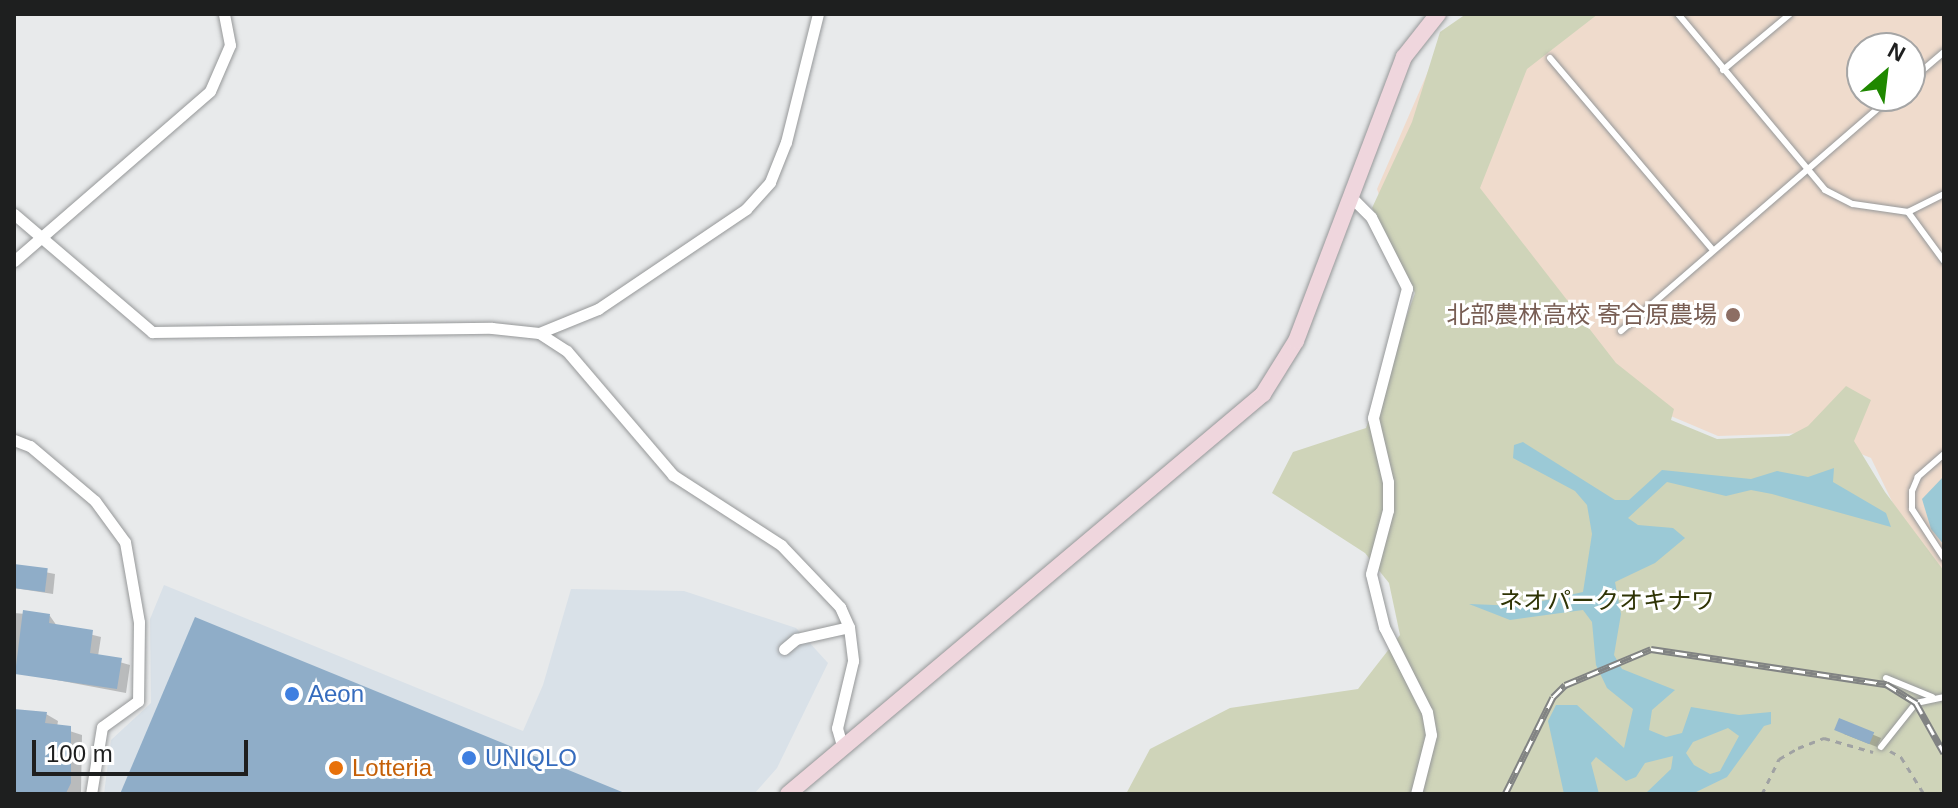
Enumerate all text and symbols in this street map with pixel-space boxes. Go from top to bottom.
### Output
north arrow [1846,32,1926,112]
text: N [1884,37,1909,67]
place label: 北部農林高校 寄合原農場 [1446,301,1717,329]
marker: 北部農林高校 寄合原農場 [1724,306,1742,324]
park label: ネオパークオキナワ [1499,587,1715,615]
place label: Aeon [308,680,364,708]
marker: Aeon [283,685,301,703]
scale bar [36,724,252,774]
text: 100 m [46,740,113,767]
place label: UNIQLO [485,744,577,772]
marker: UNIQLO [460,749,478,767]
place label: Lotteria [352,754,432,782]
marker: Lotteria [327,759,345,777]

